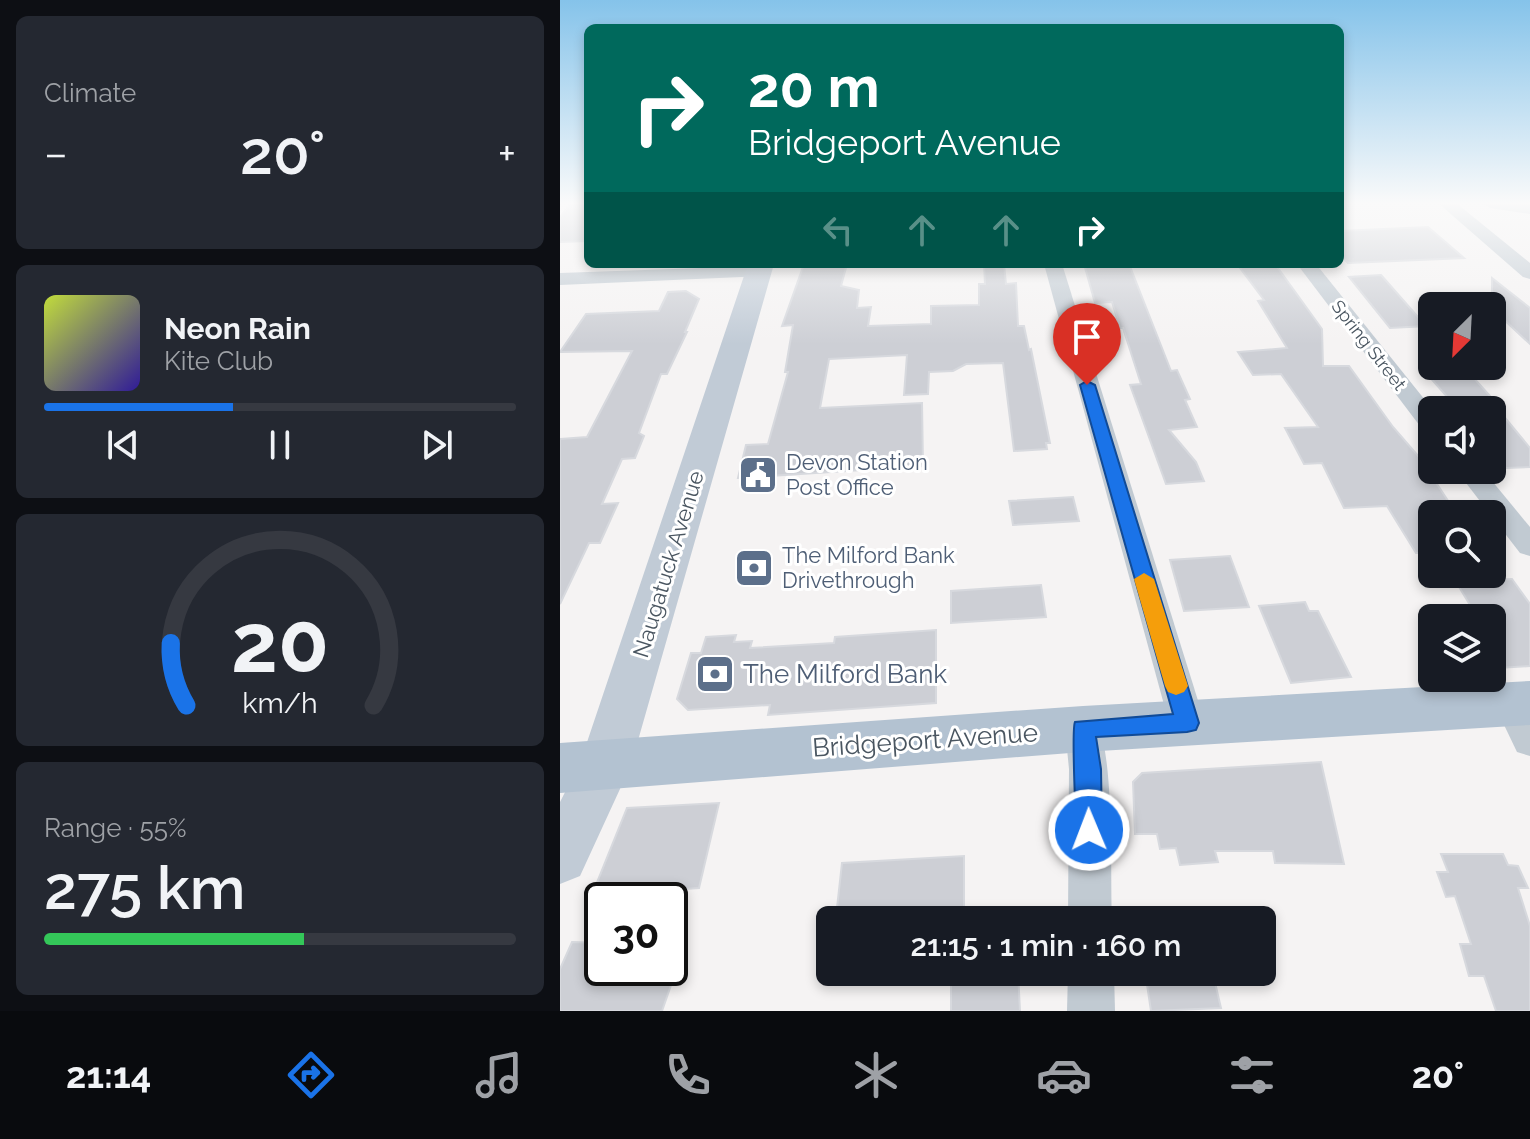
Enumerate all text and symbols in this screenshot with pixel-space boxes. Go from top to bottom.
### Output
text: 20 m [748,54,880,120]
icon: right [616,56,720,160]
text: Climate [44,78,136,108]
text: 20° [240,118,325,188]
text: Bridgeport Avenue [748,121,1061,163]
text: − [44,128,68,179]
text: + [498,128,516,179]
icon: left [816,208,860,252]
icon: ahead [900,208,944,252]
icon: ahead [984,208,1028,252]
icon: right [1068,208,1112,252]
north arrow [1418,292,1506,380]
map controls [1418,292,1506,692]
street label: Spring Street [1327,296,1411,394]
pin [1053,303,1121,385]
text: Neon Rain [164,311,311,346]
icon: arrive [1065,315,1109,359]
text: Kite Club [164,346,273,376]
button: sound [1418,396,1506,484]
icon: previous [101,423,145,467]
icon: pause [258,423,302,467]
icon: next [415,423,459,467]
place label: Devon Station Post Office [786,449,928,500]
public building icon: Devon Station Post Office [737,454,779,496]
street label: Naugatuck Avenue [627,467,709,660]
button: search [1418,500,1506,588]
place label: The Milford Bank Drivethrough [782,542,955,593]
bank icon: The Milford Bank Drivethrough [733,547,775,589]
text: 20 [231,593,329,690]
button: layers [1418,604,1506,692]
bank icon: The Milford Bank [694,653,736,695]
place label: The Milford Bank [743,659,947,689]
text: km/h [242,686,318,720]
street label: Bridgeport Avenue [811,717,1039,763]
position arrow [1047,788,1131,872]
text: Range · 55% [44,813,187,843]
text: 275 km [44,853,245,923]
speed limit sign: 30 [584,882,688,986]
text: 21:15 · 1 min · 160 m [911,928,1181,963]
icon: directions [283,1047,339,1103]
icon: music [471,1047,527,1103]
icon: phone [660,1047,716,1103]
icon: climate [848,1047,904,1103]
icon: car [1036,1047,1092,1103]
icon: filters [1224,1047,1280,1103]
text: 21:14 [66,1054,151,1096]
text: 20° [1412,1054,1464,1096]

